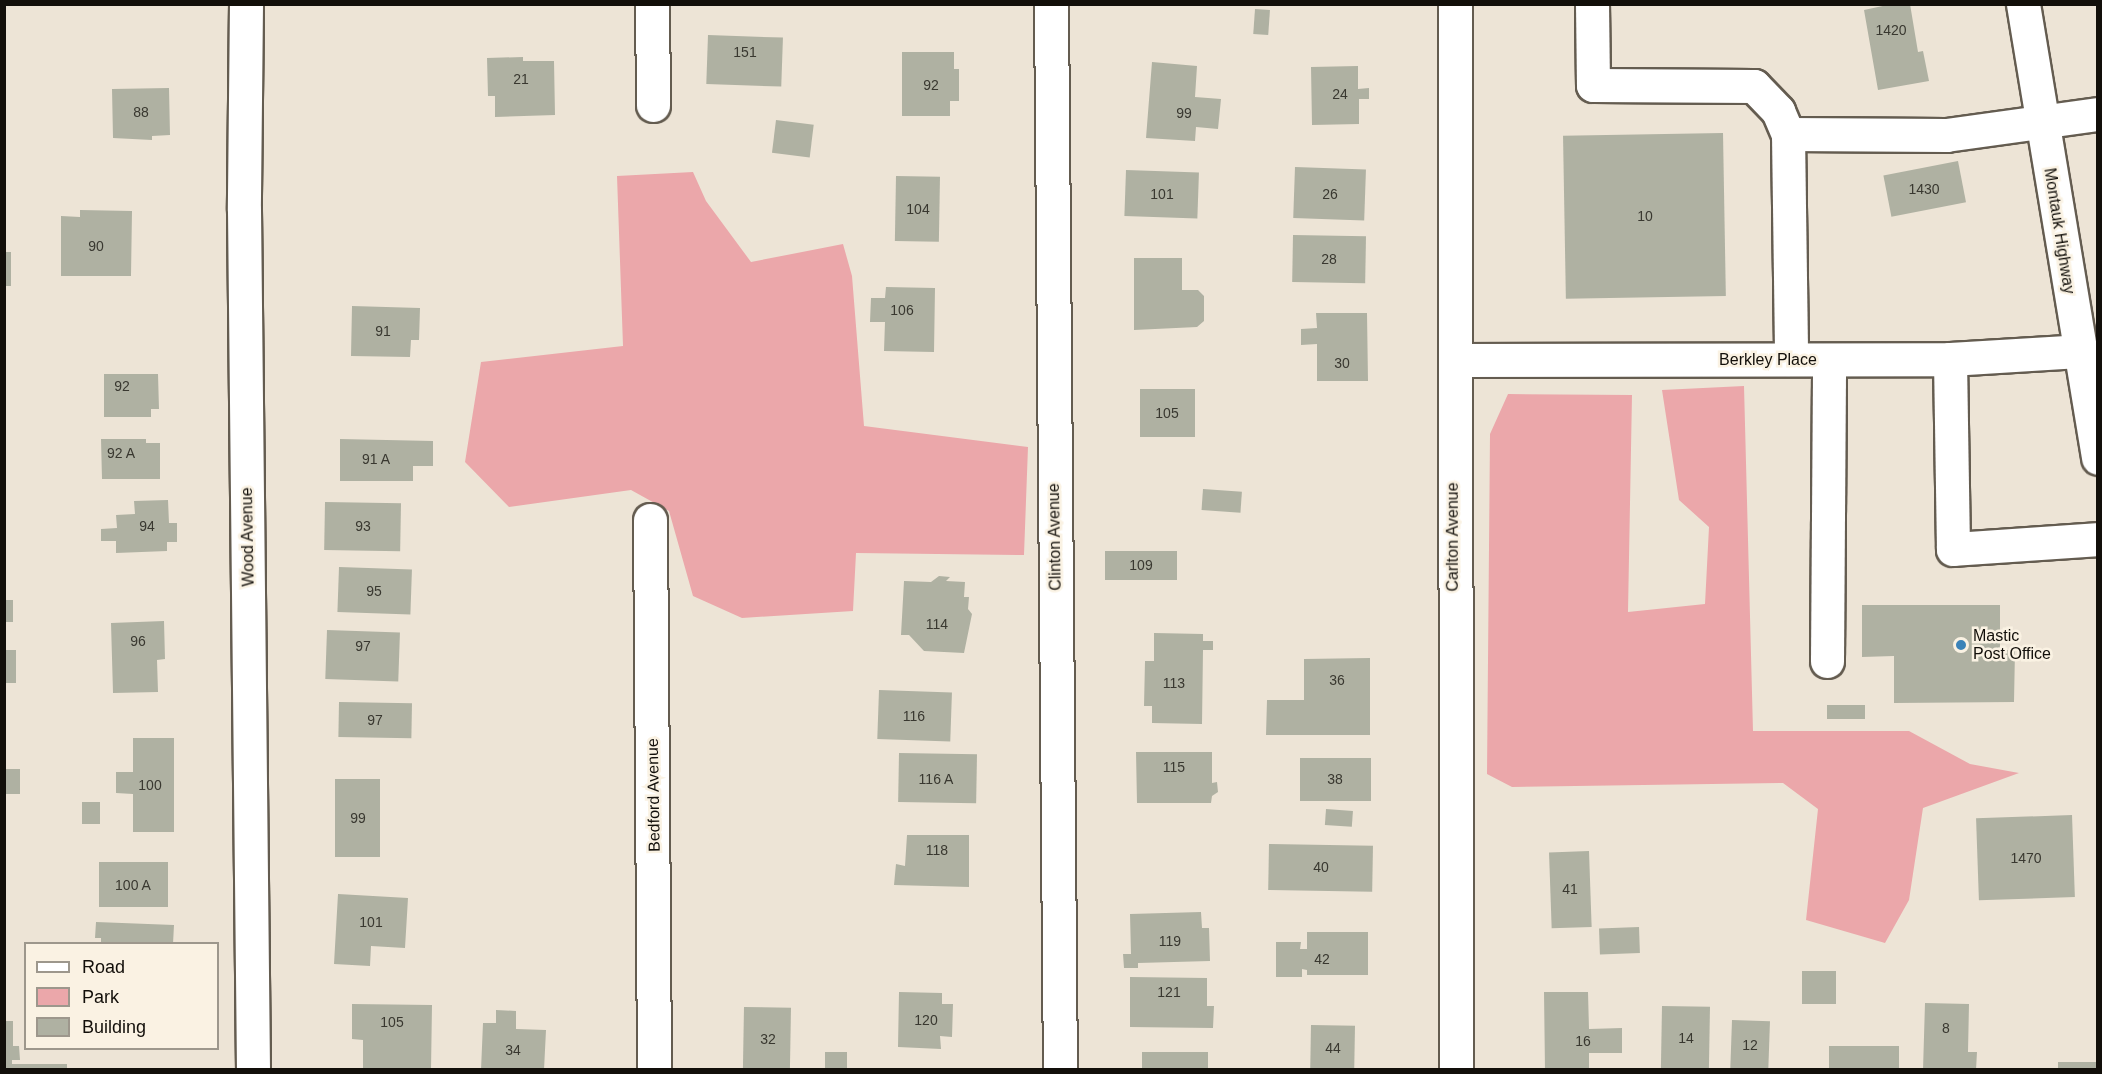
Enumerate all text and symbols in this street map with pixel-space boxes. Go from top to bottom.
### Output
house number: 1420 [1875,22,1907,38]
house number: 151 [733,44,757,60]
house number: 21 [513,71,529,87]
house number: 92 [923,77,939,93]
house number: 24 [1332,86,1348,102]
house number: 88 [133,104,149,120]
house number: 99 [1176,105,1192,121]
street label: Montauk Highway [2040,167,2078,295]
house number: 1430 [1908,181,1940,197]
house number: 101 [1150,186,1174,202]
house number: 26 [1322,186,1338,202]
house number: 104 [906,201,930,217]
house number: 10 [1637,208,1653,224]
house number: 90 [88,238,104,254]
house number: 28 [1321,251,1337,267]
house number: 106 [890,302,914,318]
house number: 91 [375,323,391,339]
street label: Berkley Place [1719,350,1817,370]
house number: 30 [1334,355,1350,371]
house number: 92 [114,378,130,394]
house number: 105 [1155,405,1179,421]
house number: 92 A [107,445,135,461]
house number: 91 A [362,451,390,467]
street label: Carlton Avenue [1443,482,1463,592]
street label: Clinton Avenue [1044,483,1066,591]
street label: Wood Avenue [238,487,258,587]
house number: 94 [139,518,155,534]
house number: 93 [355,518,371,534]
house number: 109 [1129,557,1153,573]
house number: 95 [366,583,382,599]
house number: 114 [926,616,948,632]
place label: Mastic Post Office [1973,626,2051,664]
house number: 96 [130,633,146,649]
house number: 97 [355,638,371,654]
marker: Mastic Post Office [1954,638,1968,652]
house number: 36 [1329,672,1345,688]
house number: 113 [1163,675,1185,691]
house number: 116 [903,708,925,724]
house number: 97 [367,712,383,728]
street label: Bedford Avenue [643,738,665,852]
house number: 115 [1163,759,1185,775]
house number: 116 A [918,771,954,787]
house number: 38 [1327,771,1343,787]
house number: 100 [138,777,162,793]
house number: 99 [350,810,366,826]
house number: 118 [926,842,948,858]
house number: 1470 [2010,850,2042,866]
house number: 40 [1313,859,1329,875]
house number: 100 A [115,877,151,893]
house number: 41 [1562,881,1578,897]
house number: 101 [359,914,383,930]
house number: 119 [1159,933,1181,949]
legend [24,942,219,1050]
house number: 42 [1314,951,1330,967]
text: Road [82,957,125,977]
house number: 121 [1157,984,1181,1000]
text: Park [82,987,119,1007]
house number: 120 [914,1012,938,1028]
house number: 105 [380,1014,404,1030]
text: Building [82,1017,146,1037]
house number: 8 [1942,1020,1950,1036]
house number: 14 [1678,1030,1694,1046]
house number: 32 [760,1031,776,1047]
house number: 16 [1575,1033,1591,1049]
house number: 12 [1742,1037,1758,1053]
house number: 44 [1325,1040,1341,1056]
house number: 34 [505,1042,521,1058]

